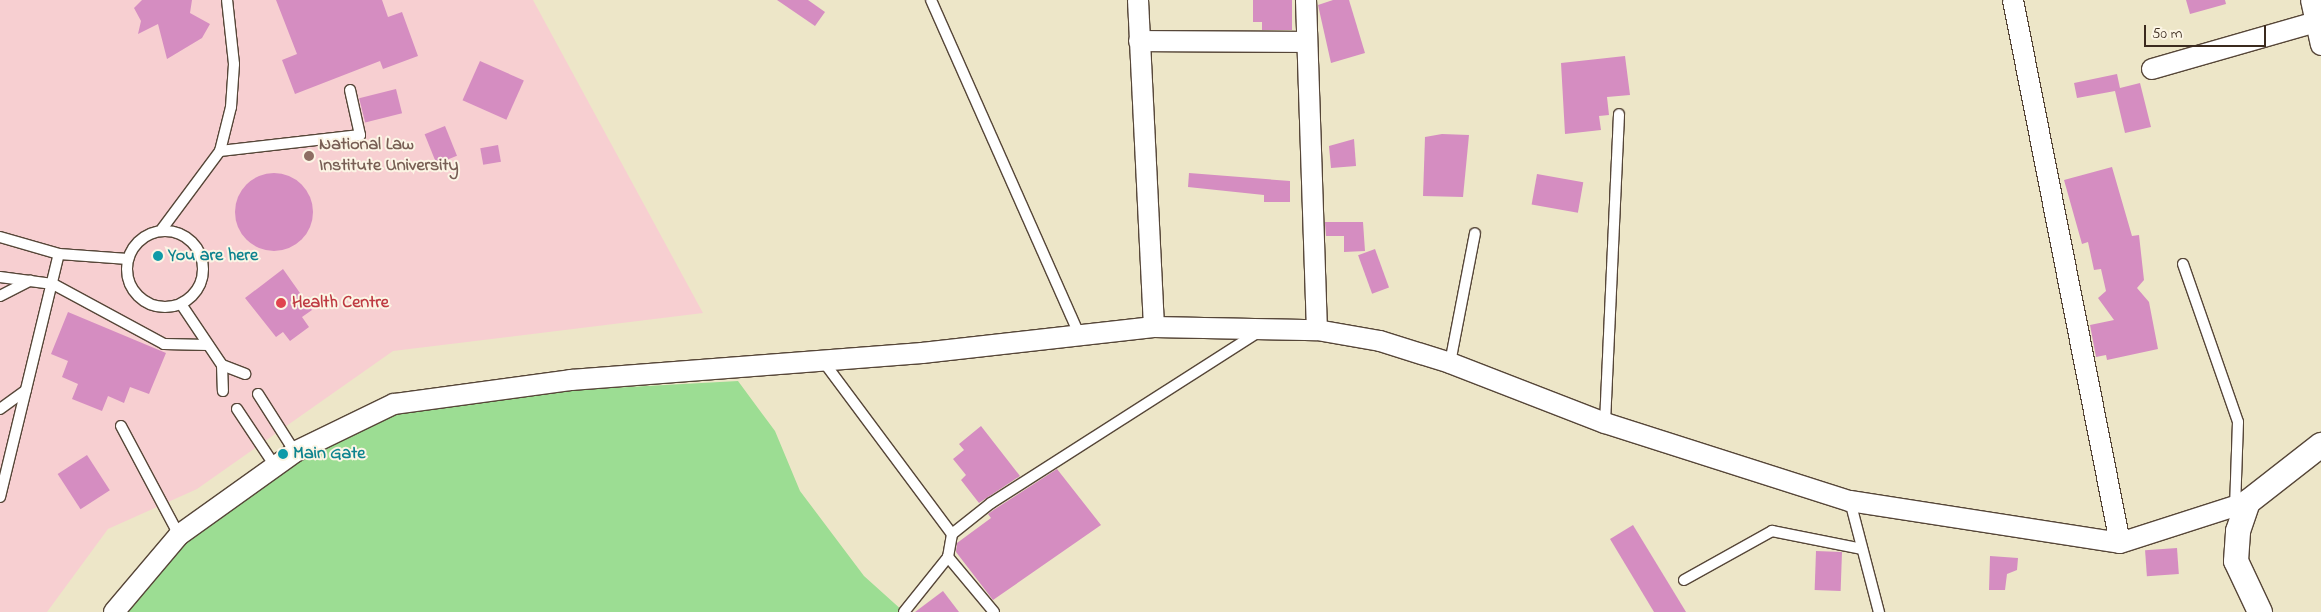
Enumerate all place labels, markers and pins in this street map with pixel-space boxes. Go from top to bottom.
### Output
place label: National Law Institute University [319,135,459,178]
marker: National Law Institute University [303,150,315,162]
place label: You are here [168,245,258,267]
marker: You are here [152,250,164,262]
place label: Health Centre [292,292,389,314]
marker: Health Centre [274,296,288,310]
place label: Main Gate [293,443,365,465]
marker: Main Gate [277,448,289,460]

